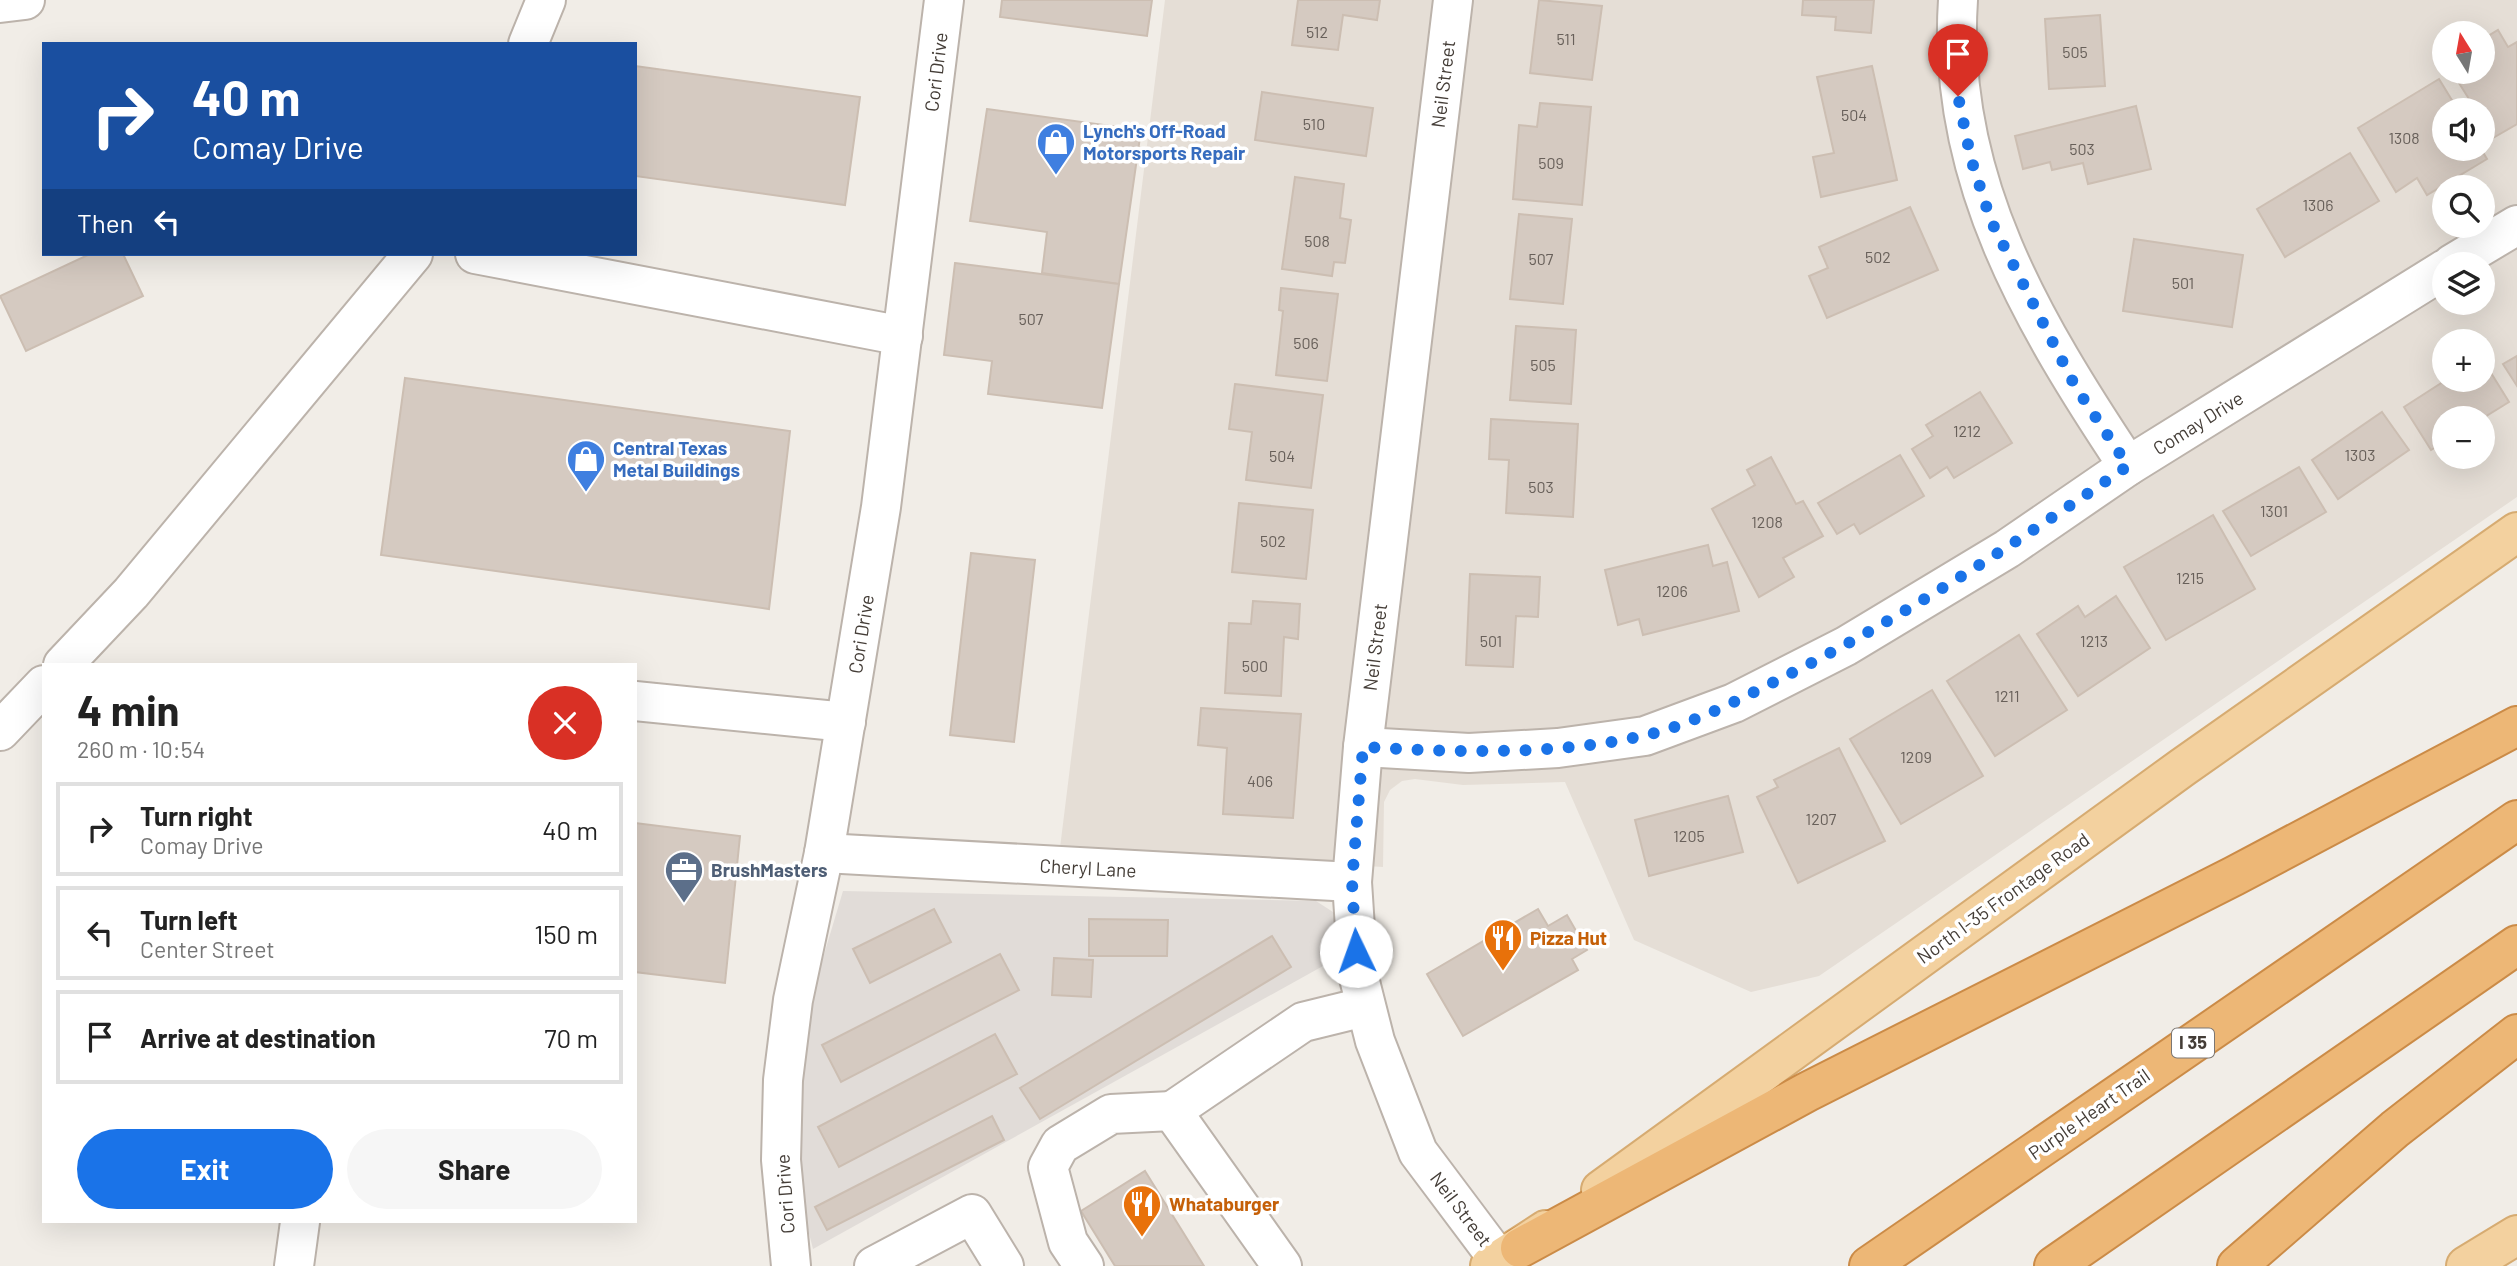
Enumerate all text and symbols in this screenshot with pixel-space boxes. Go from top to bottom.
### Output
north arrow [2432,21,2496,84]
map controls [2432,21,2495,469]
house number: 512 [1306,22,1328,41]
pin [1928,24,1988,96]
house number: 511 [1556,29,1576,48]
street label: Cori Drive [919,31,952,113]
icon: arrive [1939,35,1977,73]
street label: Neil Street [1426,39,1459,129]
house number: 505 [2062,42,2088,61]
text: 40 m [192,67,300,126]
icon: right [77,70,168,161]
button: sound [2432,98,2495,161]
house number: 504 [1841,105,1867,124]
house number: 510 [1303,114,1325,133]
place label: Lynch's Off-Road Motorsports Repair [1083,119,1246,164]
shop icon: Lynch's Off-Road Motorsports Repair [1035,121,1077,176]
text: Comay Drive [192,127,364,165]
house number: 1308 [2388,128,2420,147]
house number: 503 [2069,139,2095,158]
house number: 509 [1538,153,1564,172]
button: search [2432,175,2495,238]
house number: 1306 [2302,195,2334,214]
icon: left [148,203,186,241]
text: Then [77,207,134,238]
house number: 508 [1304,231,1330,250]
house number: 502 [1865,247,1891,266]
house number: 507 [1529,249,1554,268]
button: layers [2432,252,2495,315]
house number: 501 [2172,273,2194,292]
house number: 507 [1019,309,1044,328]
button: + [2432,329,2495,392]
house number: 506 [1293,333,1319,352]
house number: 505 [1530,355,1556,374]
street label: Comay Drive [2148,386,2247,459]
button: − [2432,406,2495,469]
house number: 1212 [1953,421,1981,440]
place label: Central Texas Metal Buildings [613,436,740,481]
shop icon: Central Texas Metal Buildings [565,438,607,493]
house number: 1303 [2344,445,2376,464]
house number: 504 [1269,446,1295,465]
house number: 503 [1528,477,1554,496]
house number: 1301 [2260,501,2288,520]
house number: 1208 [1751,512,1783,531]
house number: 502 [1260,531,1286,550]
house number: 1215 [2176,568,2204,587]
house number: 1206 [1656,581,1688,600]
street label: Cori Drive [843,593,878,675]
street label: Neil Street [1358,602,1391,692]
house number: 501 [1480,631,1502,650]
house number: 1213 [2080,631,2108,650]
house number: 500 [1242,656,1268,675]
text: 4 min [77,684,180,734]
button: close [528,686,602,760]
house number: 1211 [1994,686,2020,705]
text: 260 m · 10:54 [77,735,205,763]
house number: 1209 [1900,747,1932,766]
house number: 406 [1247,771,1273,790]
text: Turn right [140,800,253,831]
house number: 1207 [1806,809,1837,828]
icon: right [81,810,119,848]
text: 40 m [542,814,598,845]
house number: 1205 [1673,826,1705,845]
street label: North I-35 Frontage Road [1912,827,2094,968]
text: Comay Drive [140,831,264,859]
office icon: BrushMasters [663,849,705,904]
street label: Cheryl Lane [1039,853,1137,882]
place label: BrushMasters [711,858,828,881]
text: Turn left [140,904,238,935]
icon: left [81,914,119,952]
position arrow [1319,914,1393,988]
restaurant icon: Pizza Hut [1482,917,1524,972]
text: 150 m [534,918,598,949]
place label: Pizza Hut [1530,926,1607,949]
text: Center Street [140,935,275,963]
icon: arrive [81,1018,119,1056]
text: Arrive at destination [140,1022,376,1053]
text: 70 m [544,1022,598,1053]
road number: I 35 [2172,1028,2214,1058]
street label: Purple Heart Trail [2024,1063,2154,1164]
button: Exit [77,1129,333,1209]
button: Share [347,1129,602,1209]
street label: Cori Drive [770,1153,799,1235]
street label: Neil Street [1426,1167,1497,1251]
restaurant icon: Whataburger [1121,1183,1163,1238]
place label: Whataburger [1169,1192,1280,1215]

